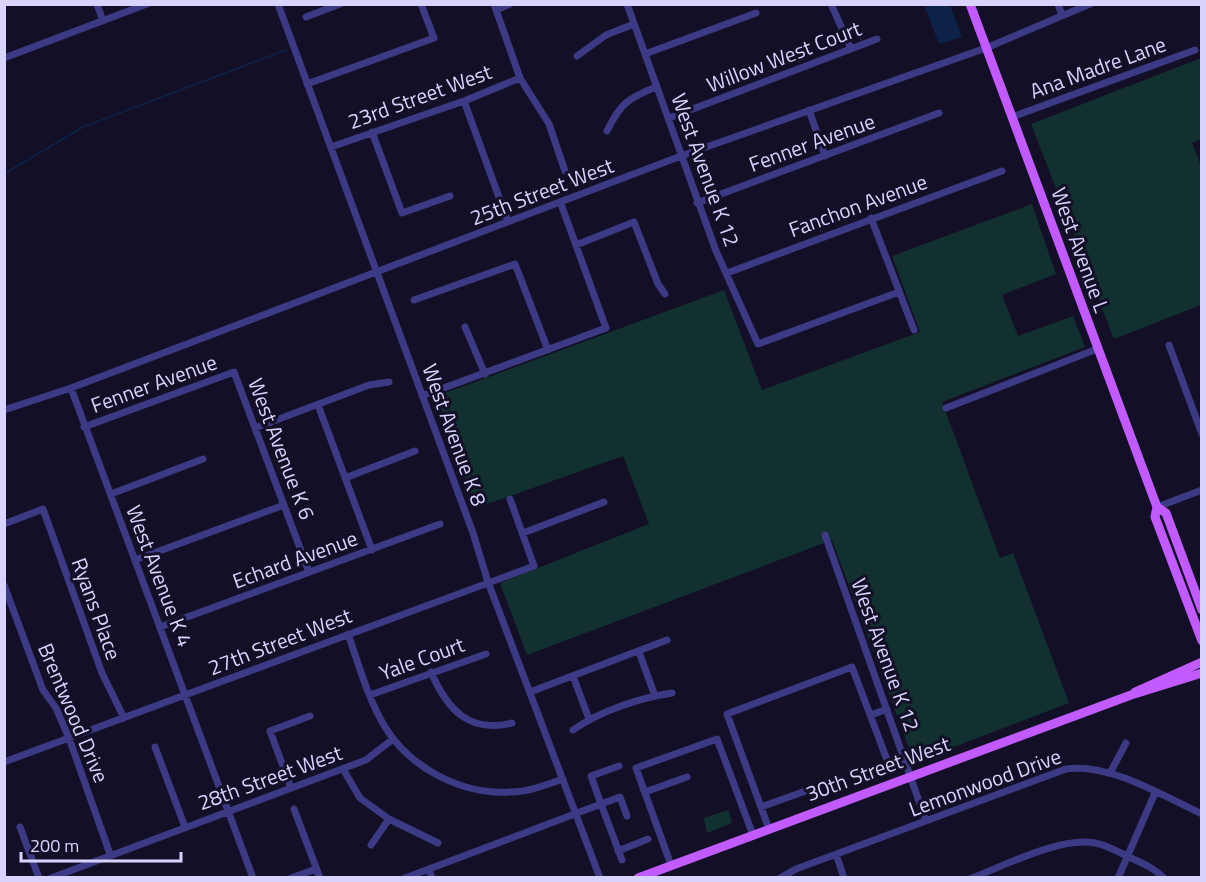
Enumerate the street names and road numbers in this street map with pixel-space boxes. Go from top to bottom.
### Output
street label: Willow West Court [702,12,866,100]
street label: Ana Madre Lane [1025,28,1170,107]
street label: 23rd Street West [343,55,497,137]
street label: West Avenue K 12 [663,89,748,251]
street label: Fenner Avenue [744,104,879,180]
street label: 25th Street West [465,149,619,233]
street label: Fanchon Avenue [784,165,931,245]
street label: West Avenue L [1044,183,1118,317]
street label: Fenner Avenue [86,345,221,421]
street label: West Avenue K 8 [414,359,496,510]
street label: West Avenue K 6 [240,373,324,524]
street label: West Avenue K 4 [118,500,202,651]
street label: Echard Avenue [228,522,362,596]
street label: Ryans Place [64,553,130,664]
street label: West Avenue K 12 [843,574,928,736]
street label: 27th Street West [203,599,357,683]
street label: Yale Court [375,628,469,688]
street label: Brentwood Drive [30,638,118,787]
street label: 30th Street West [801,727,955,809]
street label: 28th Street West [193,736,347,818]
street label: Lemonwood Drive [904,740,1065,824]

